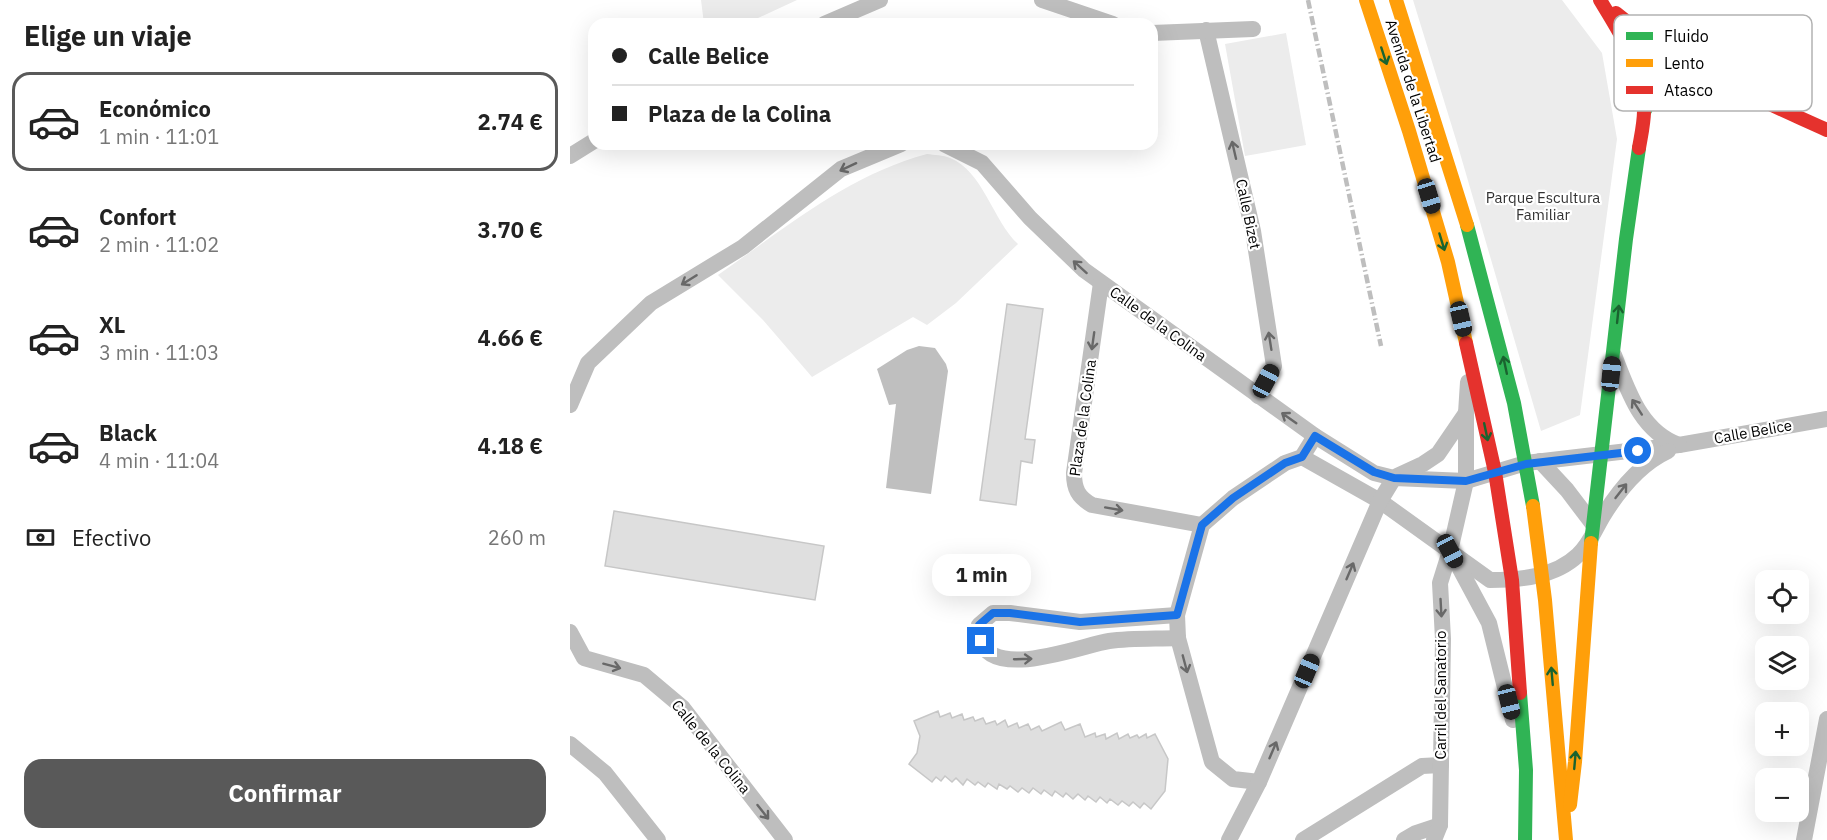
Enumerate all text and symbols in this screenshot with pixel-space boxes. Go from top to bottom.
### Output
legend [1614,15,1812,111]
street label: Avenida de la Libertad [1381,17,1446,165]
text: Elige un viaje [24,18,192,53]
text: Fluido [1664,26,1709,46]
text: Calle Belice [648,41,769,70]
one-way arrow [1380,46,1391,64]
text: Lento [1664,53,1704,73]
text: Atasco [1664,80,1713,100]
text: Económico [99,94,211,123]
icon: car [27,95,81,149]
text: Plaza de la Colina [648,99,831,128]
text: 2.74 € [478,107,543,136]
text: 1 min · 11:01 [99,123,219,150]
one-way arrow [1227,141,1239,160]
one-way arrow [839,162,857,174]
car [1415,176,1443,216]
street label: Calle Bizet [1232,177,1265,251]
park label: Parque Escultura Familiar [1486,188,1600,224]
text: Confort [99,202,177,231]
icon: car [27,203,81,257]
text: 3.70 € [478,215,543,244]
text: 2 min · 11:02 [99,231,219,258]
one-way arrow [1437,232,1448,251]
one-way arrow [1073,259,1088,274]
one-way arrow [681,274,698,286]
street label: Calle de la Colina [1106,282,1211,365]
car [1448,299,1474,339]
one-way arrow [1613,304,1624,324]
text: XL [99,310,125,339]
icon: car [27,311,81,365]
text: 4.66 € [478,323,543,352]
one-way arrow [1087,331,1098,351]
one-way arrow [1264,332,1275,352]
text: 3 min · 11:03 [99,339,219,366]
car [1600,355,1622,393]
one-way arrow [1499,356,1510,376]
street label: Plaza de la Colina [1065,358,1100,478]
car [1250,361,1282,401]
one-way arrow [1631,399,1643,416]
one-way arrow [1282,412,1298,424]
street label: Calle Belice [1712,415,1793,448]
text: Black [99,418,157,447]
icon: car [27,419,81,473]
one-way arrow [1481,422,1493,441]
text: 4.18 € [478,431,543,460]
route start [1624,437,1651,464]
text: 4 min · 11:04 [99,447,219,474]
one-way arrow [1615,483,1628,499]
one-way arrow [1103,503,1123,514]
icon: cash [24,521,57,554]
text: Efectivo [72,523,151,552]
text: 260 m [488,524,546,551]
car [1434,531,1466,571]
callout: 1 min [932,554,1030,596]
text: 1 min [955,561,1008,588]
one-way arrow [1345,562,1356,581]
map controls [1755,570,1809,822]
button: locate [1755,570,1809,624]
one-way arrow [1435,597,1446,617]
route end [967,627,994,654]
street label: Carril del Sanatorio [1431,631,1450,759]
button: layers [1755,636,1809,690]
car [1292,651,1322,691]
one-way arrow [1012,653,1032,665]
one-way arrow [1180,654,1192,673]
one-way arrow [602,661,621,672]
one-way arrow [1546,667,1557,687]
car [1496,682,1522,722]
street label: Calle de la Colina [668,696,755,797]
button: + [1755,702,1809,756]
one-way arrow [1268,741,1279,760]
one-way arrow [1570,751,1581,771]
button: Confirmar [24,759,546,828]
button: − [1755,768,1809,822]
one-way arrow [757,804,770,820]

